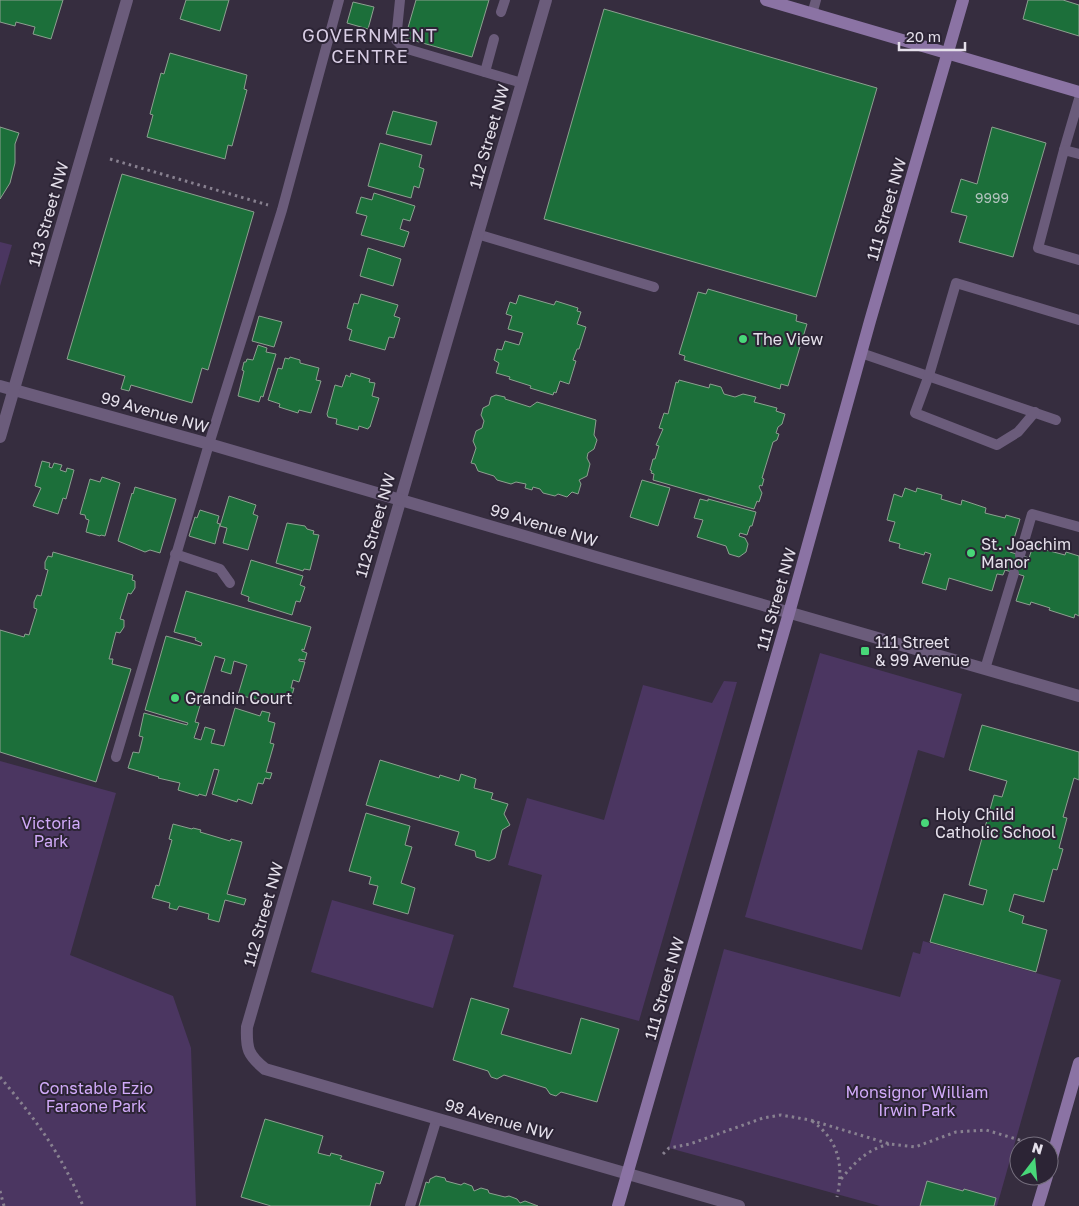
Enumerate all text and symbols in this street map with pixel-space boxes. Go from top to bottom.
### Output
scale bar [899,20,965,52]
district label: GOVERNMENT CENTRE [302,24,438,67]
text: 20 m [906,27,941,45]
street label: 112 Street NW [465,81,513,191]
street label: 111 Street NW [862,155,910,263]
street label: 113 Street NW [24,159,72,269]
house number: 9999 [975,189,1009,206]
place label: The View [753,329,823,349]
marker: The View [737,333,749,345]
street label: 99 Avenue NW [99,387,211,437]
street label: 112 Street NW [351,470,399,580]
street label: 99 Avenue NW [488,499,600,551]
place label: St. Joachim Manor [981,534,1071,572]
street label: 111 Street NW [752,545,800,653]
marker: St. Joachim Manor [965,547,977,559]
place label: 111 Street & 99 Avenue [875,632,970,670]
marker: 111 Street & 99 Avenue [859,645,871,657]
place label: Grandin Court [185,688,292,708]
marker: Grandin Court [169,692,181,704]
place label: Holy Child Catholic School [935,804,1056,842]
park label: Victoria Park [21,813,81,851]
marker: Holy Child Catholic School [919,817,931,829]
street label: 112 Street NW [239,859,287,969]
street label: 111 Street NW [640,934,688,1042]
park label: Constable Ezio Faraone Park [39,1078,153,1116]
park label: Monsignor William Irwin Park [846,1082,988,1120]
street label: 98 Avenue NW [443,1094,555,1144]
north arrow [1009,1136,1059,1186]
text: N [1030,1138,1045,1158]

